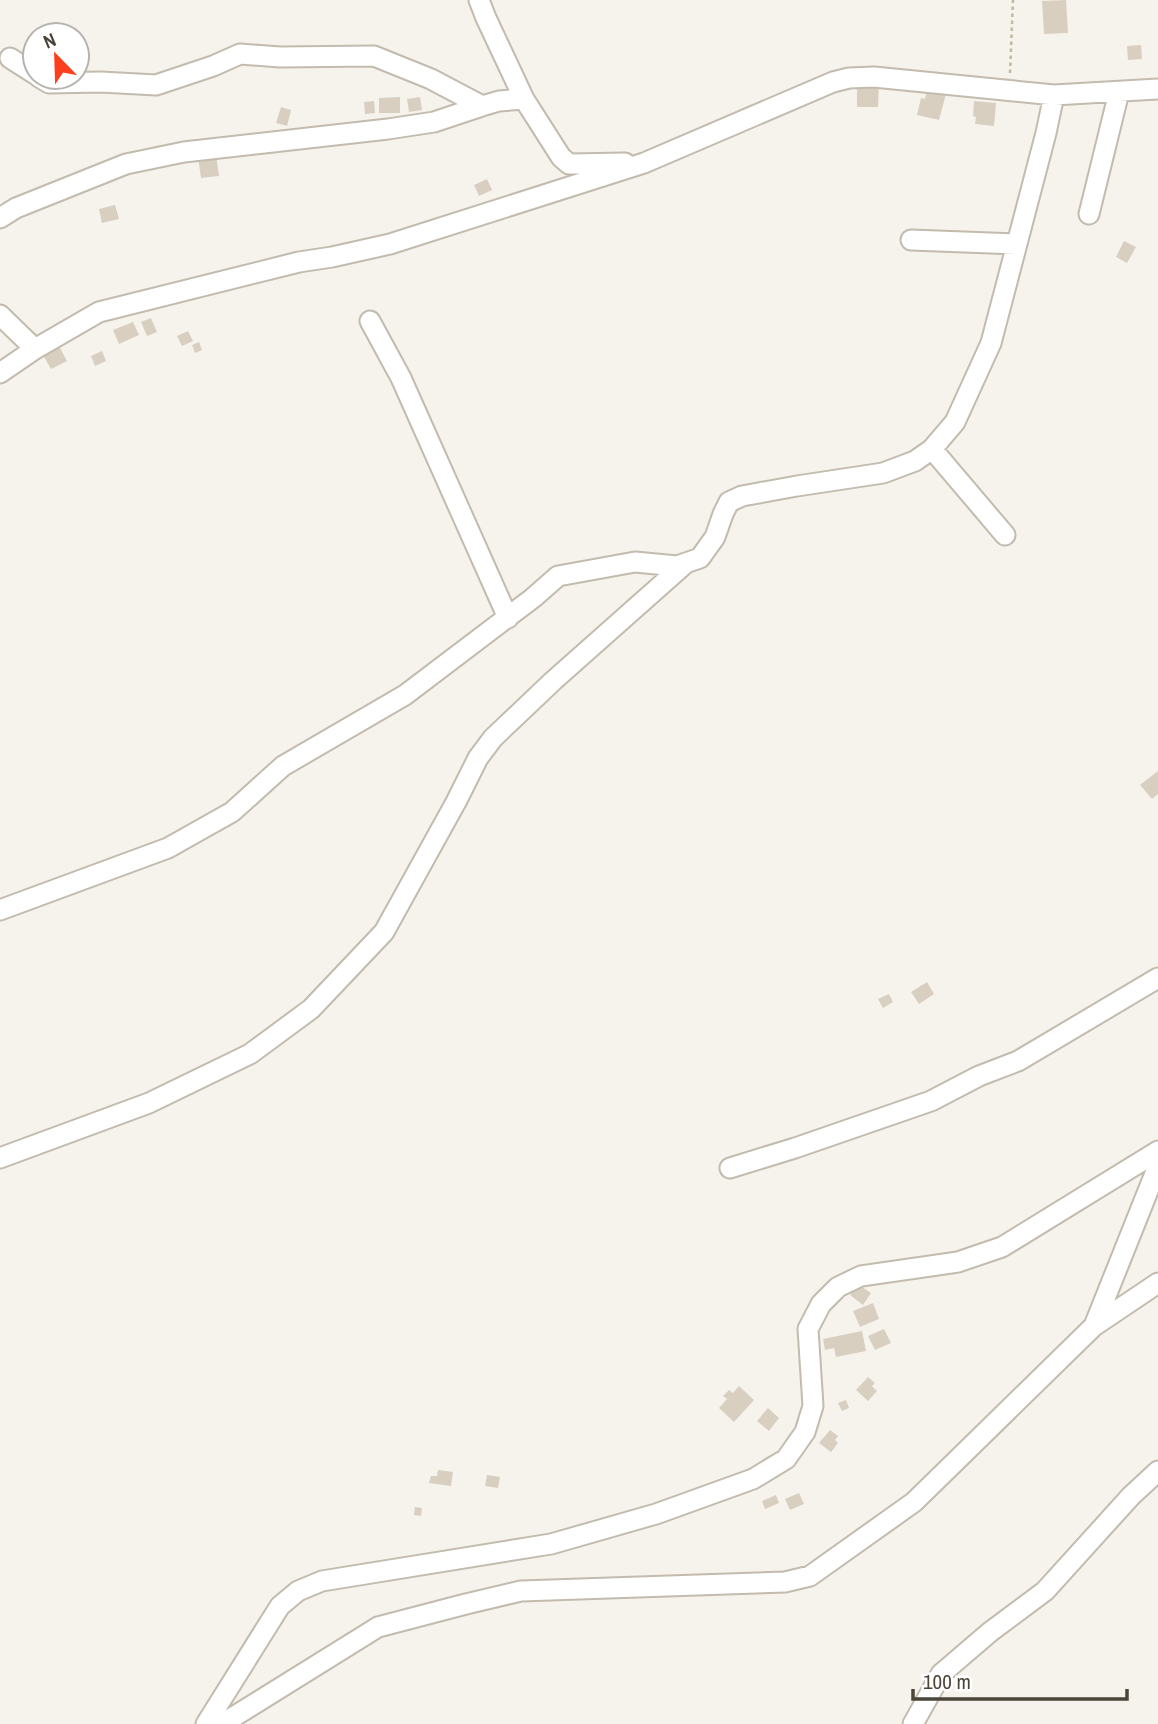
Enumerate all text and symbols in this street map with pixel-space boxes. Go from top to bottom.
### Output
north arrow [21,21,91,91]
text: N [39,26,60,55]
scale bar [913,1658,1126,1702]
text: 100 m [923,1667,971,1696]

